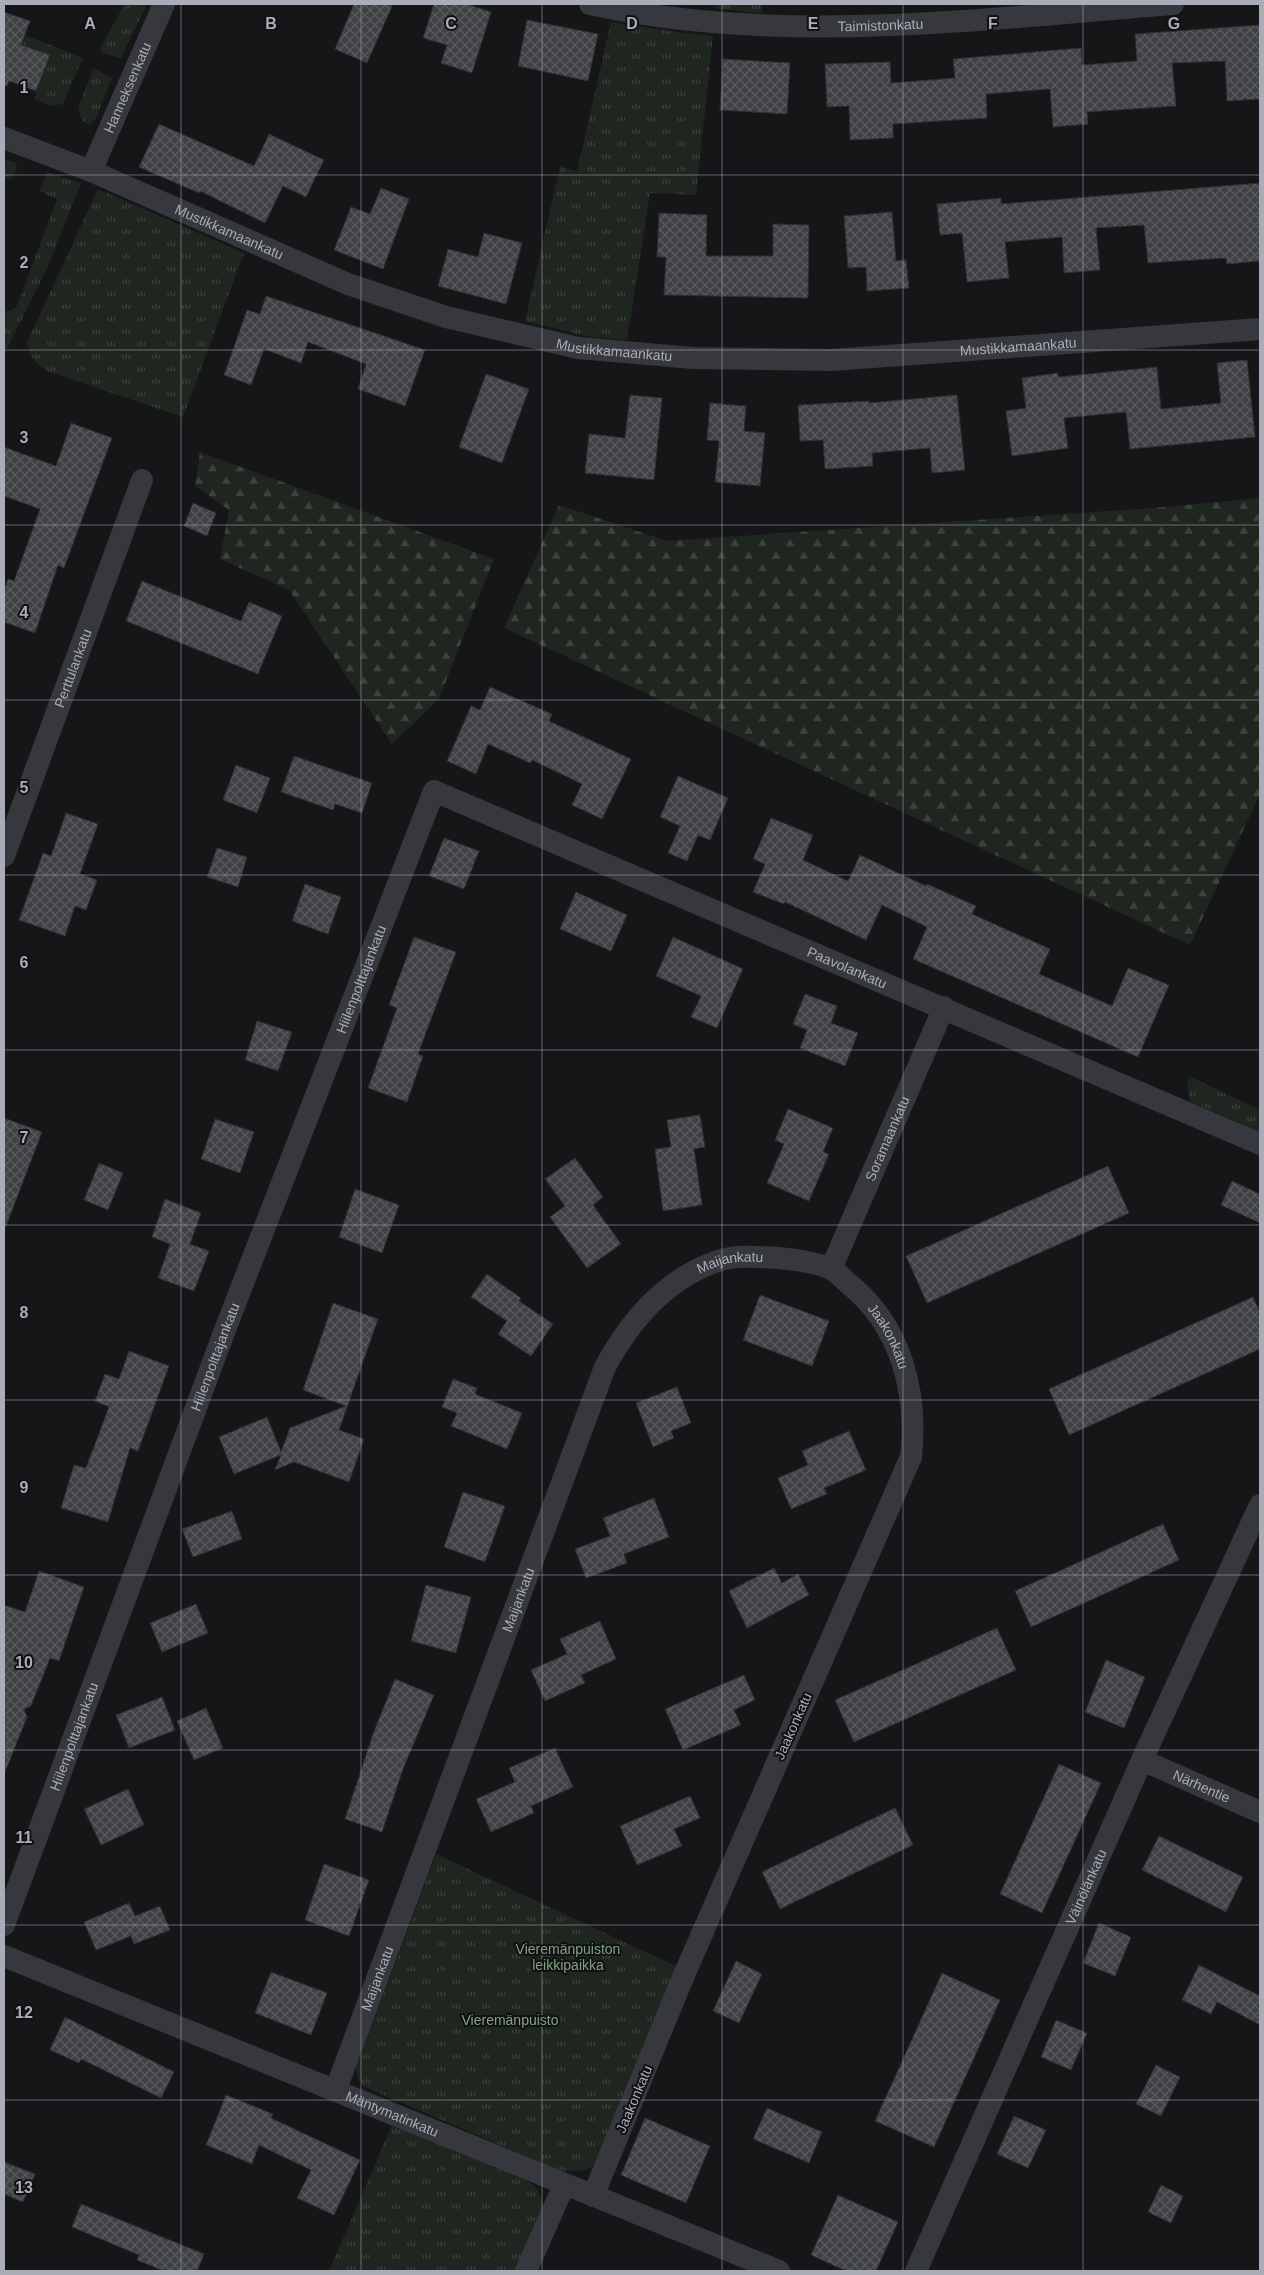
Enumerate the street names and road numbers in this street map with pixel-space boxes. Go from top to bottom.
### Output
street label: Taimistonkatu [838,16,924,34]
street label: Hanneksenkatu [101,40,154,135]
street label: Mustikkamaankatu [172,201,286,263]
street label: Mustikkamaankatu [959,334,1077,359]
street label: Mustikkamaankatu [555,335,673,364]
street label: Perttulankatu [51,627,95,710]
street label: Hiilenpolttajankatu [333,923,389,1035]
street label: Paavolankatu [805,943,889,992]
street label: Soramaankatu [862,1094,913,1184]
street label: Maijankatu [694,1249,764,1277]
street label: Hiilenpolttajankatu [187,1300,243,1413]
street label: Jaakonkatu [865,1300,912,1371]
street label: Maijankatu [499,1565,538,1634]
street label: Hiilenpolttajankatu [47,1680,101,1793]
street label: Jaakonkatu [771,1690,815,1762]
street label: Närhentie [1170,1767,1233,1806]
street label: Väinölänkatu [1062,1847,1110,1927]
street label: Maijankatu [358,1944,397,2013]
street label: Jaakonkatu [613,2063,655,2135]
street label: Mäntymatinkatu [343,2088,441,2140]

